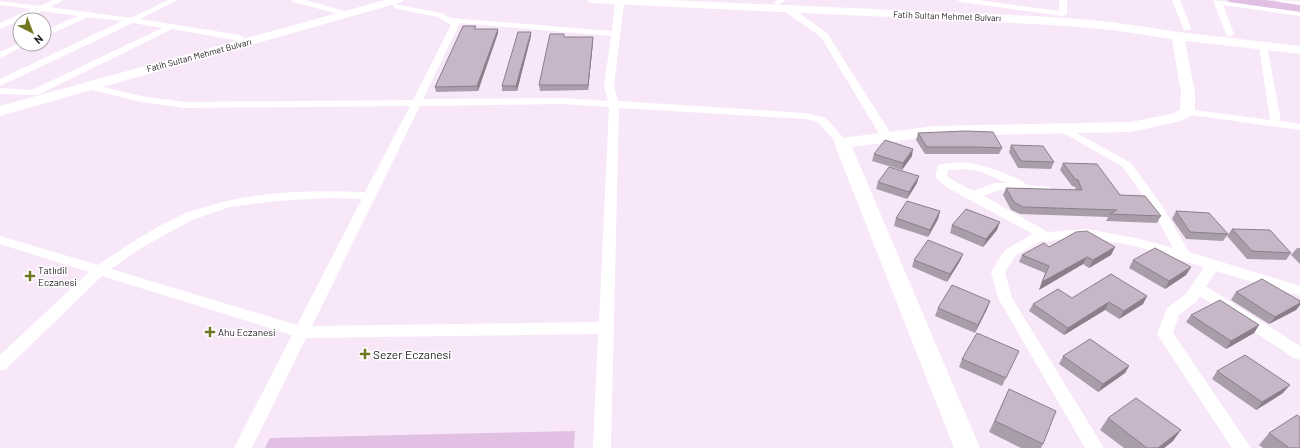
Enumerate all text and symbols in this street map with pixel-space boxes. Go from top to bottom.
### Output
street label: Fatih Sultan Mehmet Bulvarı [893,9,1001,23]
north arrow [12,12,52,52]
text: N [32,33,46,47]
street label: Fatih Sultan Mehmet Bulvarı [145,36,253,74]
place label: Tatlıdil Eczanesi [38,264,77,288]
marker: Tatlıdil Eczanesi [25,271,35,281]
place label: Ahu Eczanesi [218,326,276,338]
marker: Ahu Eczanesi [205,327,215,337]
place label: Sezer Eczanesi [373,347,451,361]
marker: Sezer Eczanesi [360,349,370,359]

